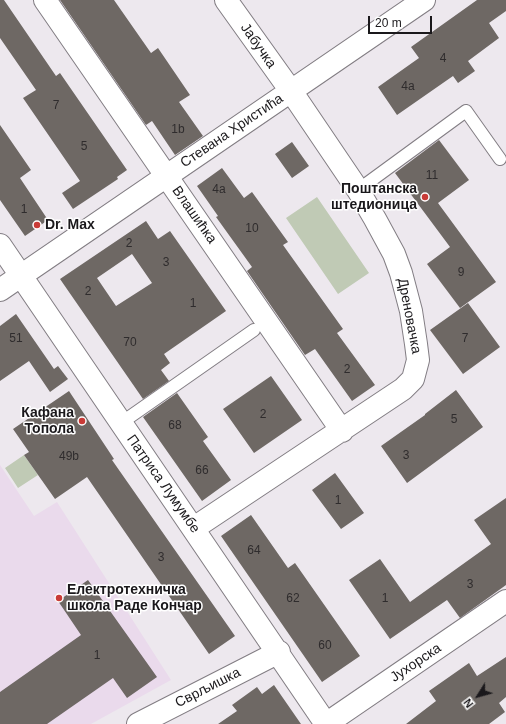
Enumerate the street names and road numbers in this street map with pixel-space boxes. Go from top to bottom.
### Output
street label: Јабучка [236,20,280,72]
street label: Стевана Христића [177,90,287,172]
street label: Влашићка [168,183,220,247]
street label: Дреновачка [393,277,425,355]
street label: Патриса Лумумбе [123,432,203,536]
street label: Јухорска [387,640,445,686]
street label: Сврљишка [172,664,244,712]

